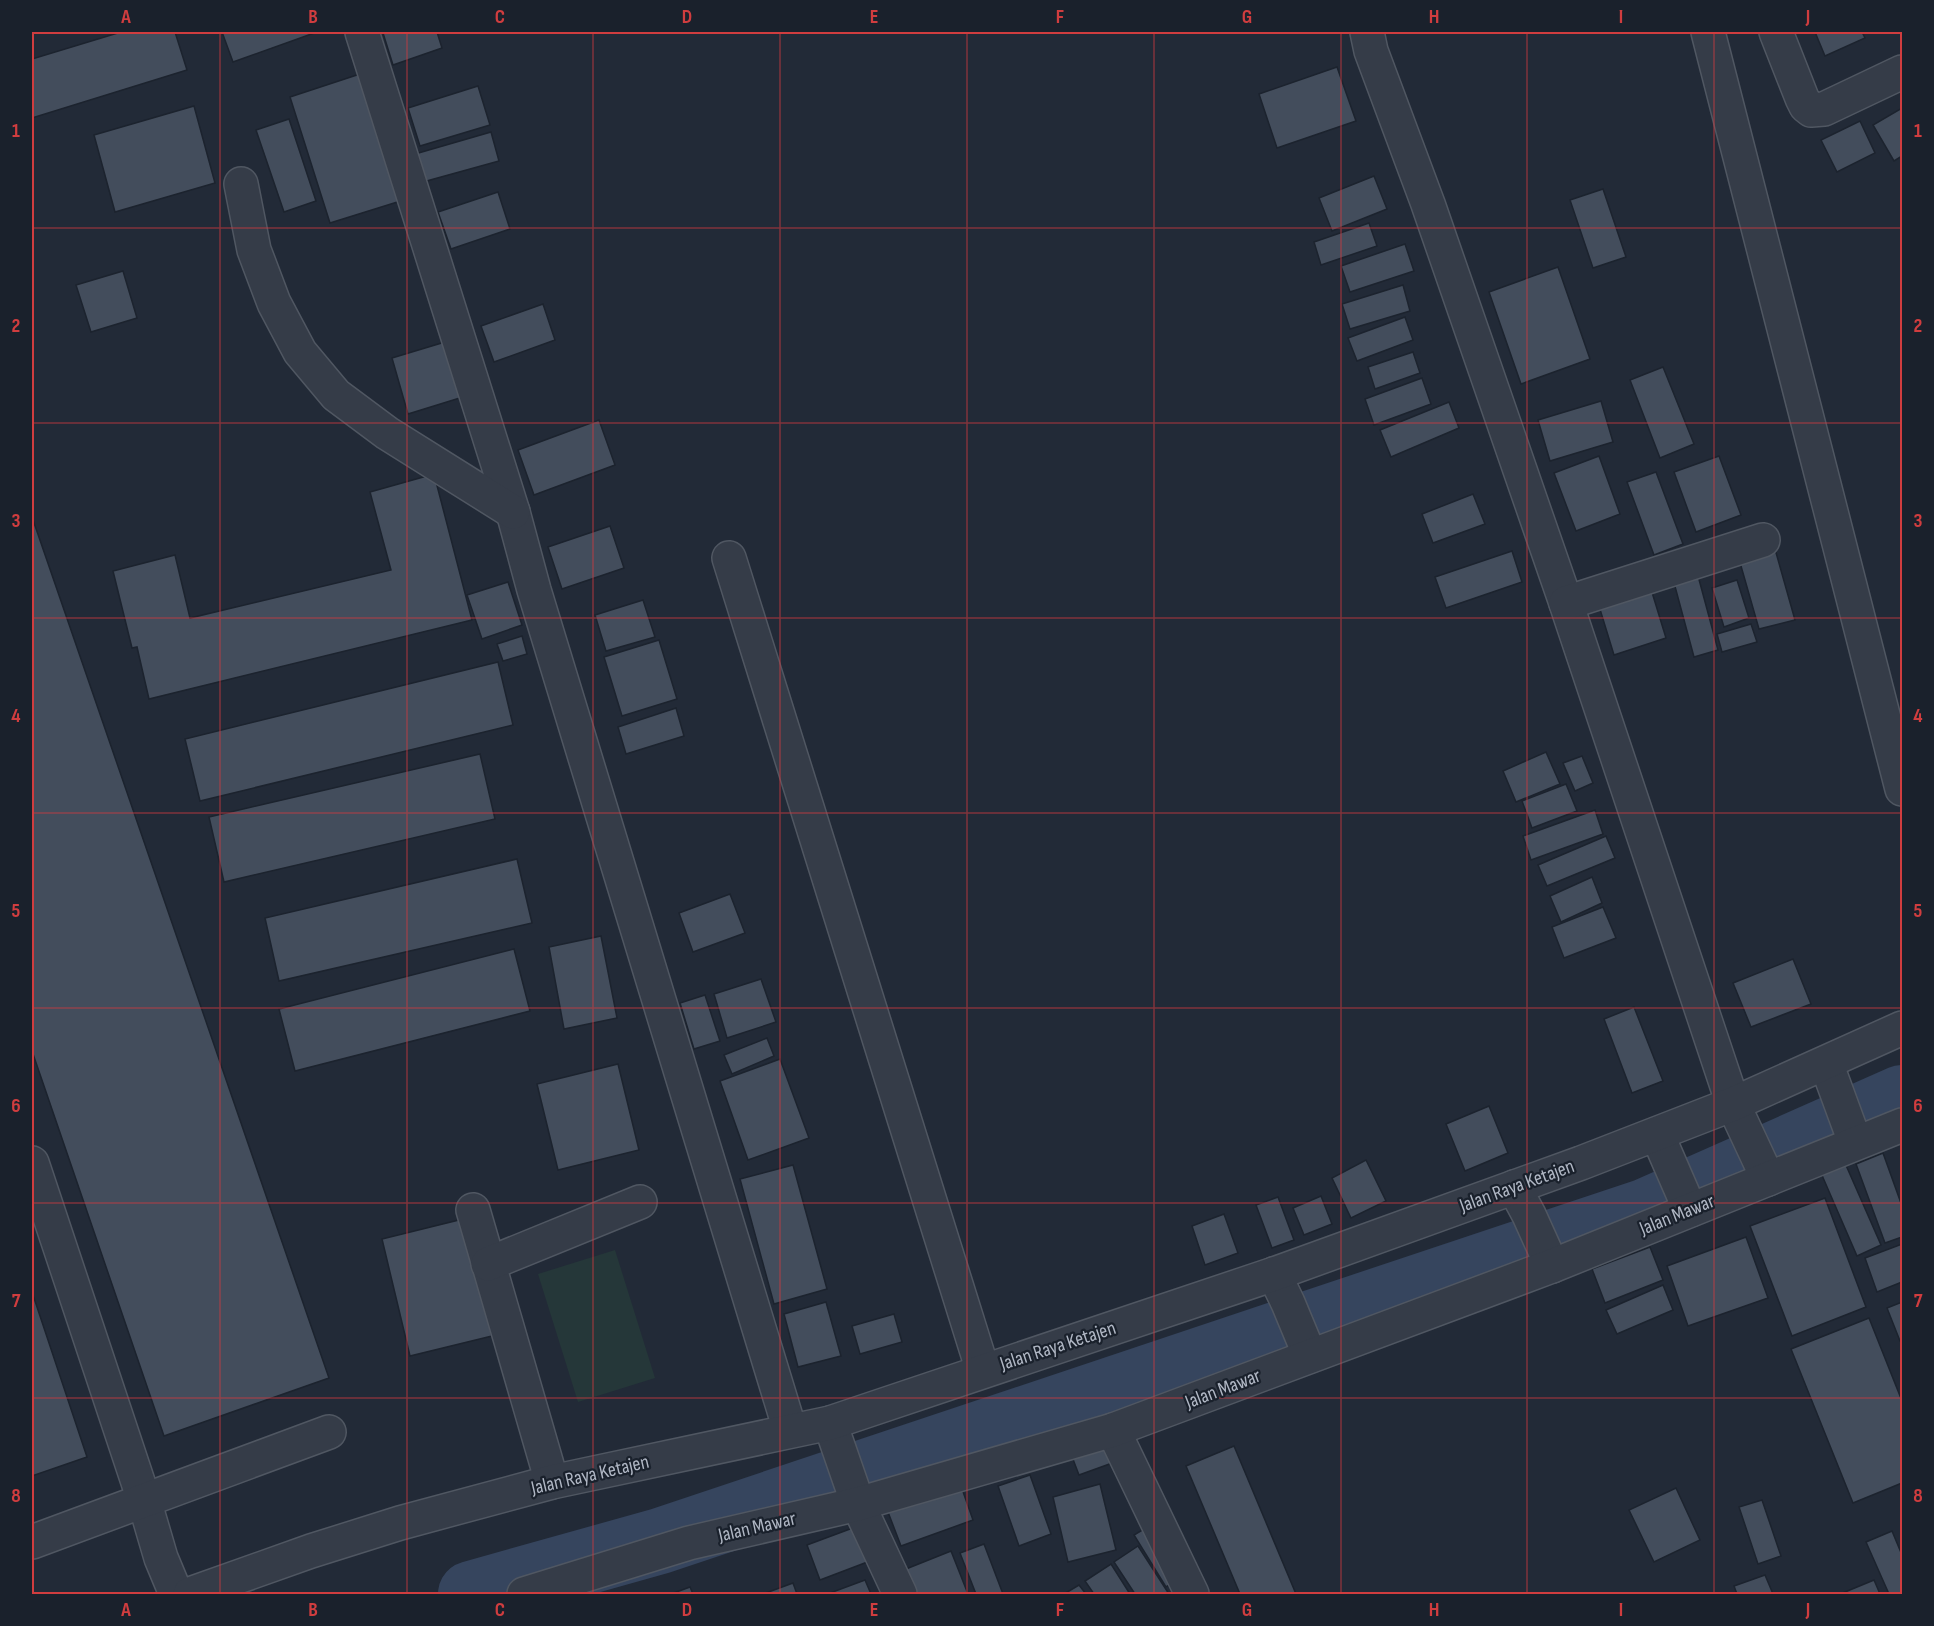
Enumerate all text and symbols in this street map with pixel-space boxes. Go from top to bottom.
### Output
text: A [120,5,131,29]
text: B [308,5,318,29]
text: C [495,5,505,29]
text: D [682,5,692,29]
text: E [870,5,878,29]
text: F [1056,5,1064,29]
text: G [1242,5,1252,29]
text: H [1429,5,1439,29]
text: I [1619,5,1623,29]
text: J [1805,5,1810,29]
text: 1 [12,119,20,143]
text: 1 [1914,119,1922,143]
text: 2 [12,314,20,338]
text: 2 [1914,314,1922,338]
text: 3 [12,509,21,533]
text: 3 [1914,509,1923,533]
text: 4 [11,704,21,728]
text: 4 [1913,704,1923,728]
text: 5 [12,899,21,923]
text: 5 [1914,899,1923,923]
text: 6 [11,1094,21,1118]
text: 6 [1913,1094,1923,1118]
street label: Jalan Raya Ketajen [1455,1154,1578,1218]
street label: Jalan Mawar [1635,1189,1718,1241]
text: 7 [12,1289,21,1313]
text: 7 [1914,1289,1923,1313]
street label: Jalan Raya Ketajen [996,1316,1119,1376]
street label: Jalan Mawar [1181,1364,1264,1415]
street label: Jalan Raya Ketajen [528,1450,651,1500]
text: 8 [11,1484,21,1508]
text: 8 [1913,1484,1923,1508]
street label: Jalan Mawar [715,1506,798,1548]
text: A [120,1598,131,1622]
text: B [308,1598,318,1622]
text: C [495,1598,505,1622]
text: D [682,1598,692,1622]
text: E [870,1598,878,1622]
text: F [1056,1598,1064,1622]
text: G [1242,1598,1252,1622]
text: H [1429,1598,1439,1622]
text: I [1619,1598,1623,1622]
text: J [1805,1598,1810,1622]

